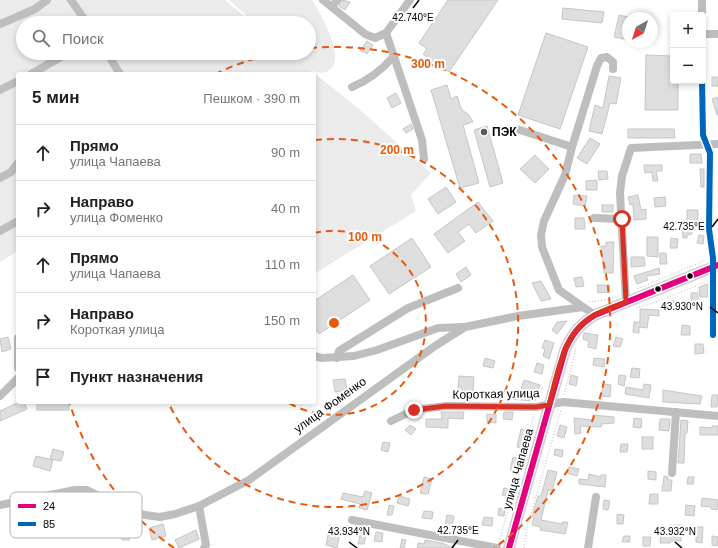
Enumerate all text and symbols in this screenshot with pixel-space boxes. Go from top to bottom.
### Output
text: 42.740°E [392,12,434,23]
north arrow [622,12,658,48]
map controls [670,12,706,84]
button: + [670,12,706,48]
search box [16,16,316,60]
icon: search [30,27,52,49]
text: Поиск [62,30,104,47]
button: − [670,48,706,84]
text: 300 m [411,57,445,71]
text: 5 мин [32,88,79,107]
text: Пешком · 390 m [203,91,300,106]
place label: ПЭК [492,125,517,139]
marker: ПЭК [479,127,489,137]
text: Прямо [70,137,119,154]
icon: ahead [32,142,54,164]
text: 200 m [380,143,414,157]
text: 90 m [271,145,300,160]
text: улица Чапаева [70,154,161,169]
text: Направо [70,193,134,210]
icon: right [32,198,54,220]
text: 40 m [271,201,300,216]
text: улица Фоменко [70,210,163,225]
route start [613,210,631,228]
text: 42.735°E [663,221,705,232]
text: 100 m [348,230,382,244]
text: Прямо [70,249,119,266]
icon: ahead [32,254,54,276]
text: 110 m [265,257,300,272]
text: улица Чапаева [70,266,161,281]
unlabelled marker [685,271,695,281]
unlabelled marker [653,284,663,294]
text: 43.930°N [661,301,703,312]
text: Направо [70,305,134,322]
icon: right [32,310,54,332]
text: 150 m [264,313,300,328]
centre of rings [327,316,341,330]
text: Короткая улица [70,322,165,337]
icon: arrive [32,366,54,388]
text: Пункт назначения [70,368,203,385]
street label: улица Фоменко [291,374,369,436]
street label: Короткая улица [452,386,540,402]
route end [405,401,423,419]
street label: улица Чапаева [500,427,536,511]
legend [10,492,142,538]
text: 24 [43,500,55,512]
text: 85 [43,518,55,530]
text: 42.735°E [437,525,479,536]
text: 43.934°N [328,526,370,537]
text: 43.932°N [654,526,696,537]

